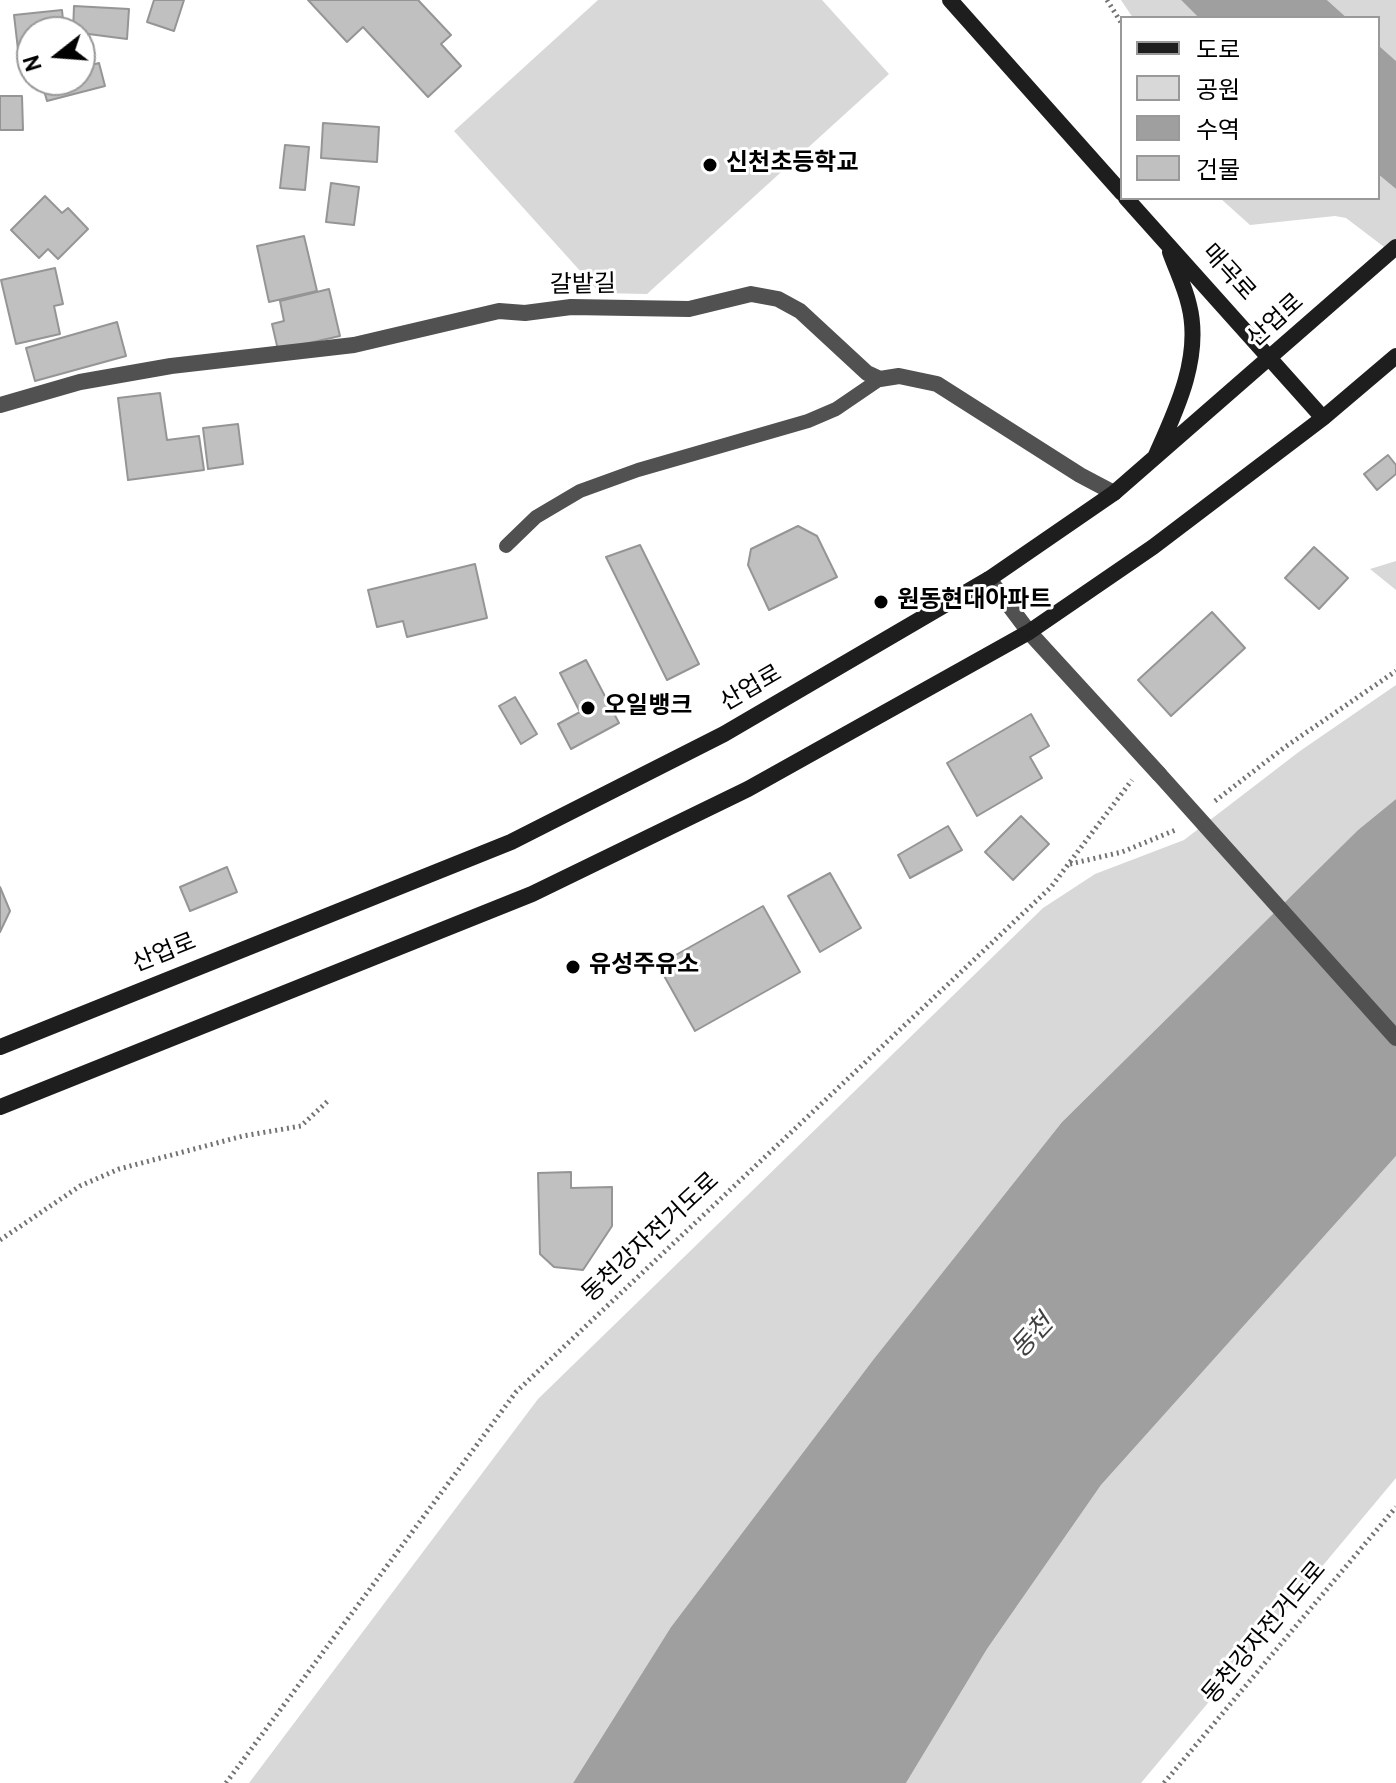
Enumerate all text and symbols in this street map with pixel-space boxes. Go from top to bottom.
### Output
north arrow [16,16,96,96]
legend [1120,16,1380,200]
text: 도로 [1196,37,1240,67]
text: N [19,51,50,74]
text: 공원 [1196,77,1240,107]
text: 수역 [1196,117,1240,147]
place label: 신천초등학교 [726,151,858,179]
marker: 신천초등학교 [701,156,719,174]
text: 건물 [1196,157,1240,187]
street label: 매곡로 [1194,240,1260,308]
street label: 갈밭길 [550,272,616,302]
street label: 산업로 [1243,289,1311,355]
place label: 원동현대아파트 [897,588,1052,616]
marker: 원동현대아파트 [872,593,890,611]
street label: 산업로 [716,661,788,719]
place label: 오일뱅크 [604,694,692,722]
marker: 오일뱅크 [579,699,597,717]
street label: 산업로 [129,929,201,981]
place label: 유성주유소 [589,953,699,981]
marker: 유성주유소 [564,958,582,976]
street label: 동천강자전거도로 [578,1168,726,1310]
water label: 동천 [1006,1310,1062,1366]
street label: 동천강자전거도로 [1198,1557,1334,1711]

